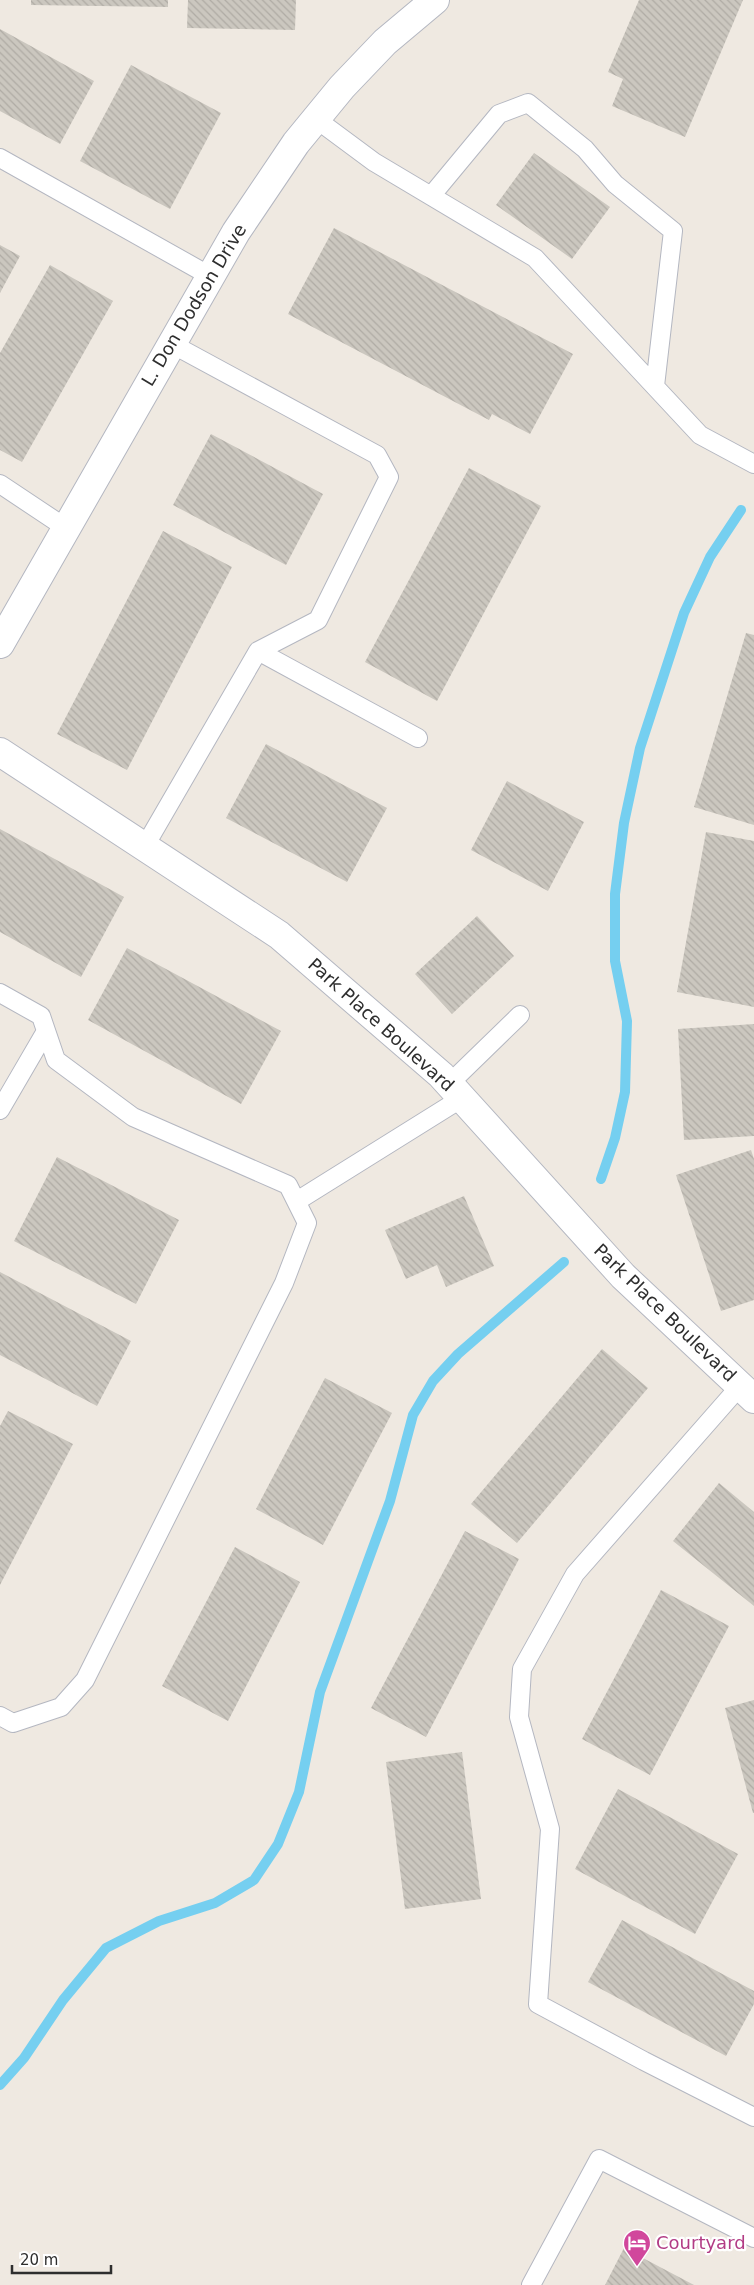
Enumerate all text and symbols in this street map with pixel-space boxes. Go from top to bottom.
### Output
street label: L. Don Dodson Drive [137,220,250,390]
street label: Park Place Boulevard [304,954,459,1096]
street label: Park Place Boulevard [590,1239,741,1386]
hotel icon: Courtyard [622,2228,652,2267]
place label: Courtyard [656,2232,746,2253]
scale bar [12,2242,111,2274]
text: 20 m [20,2251,58,2269]

